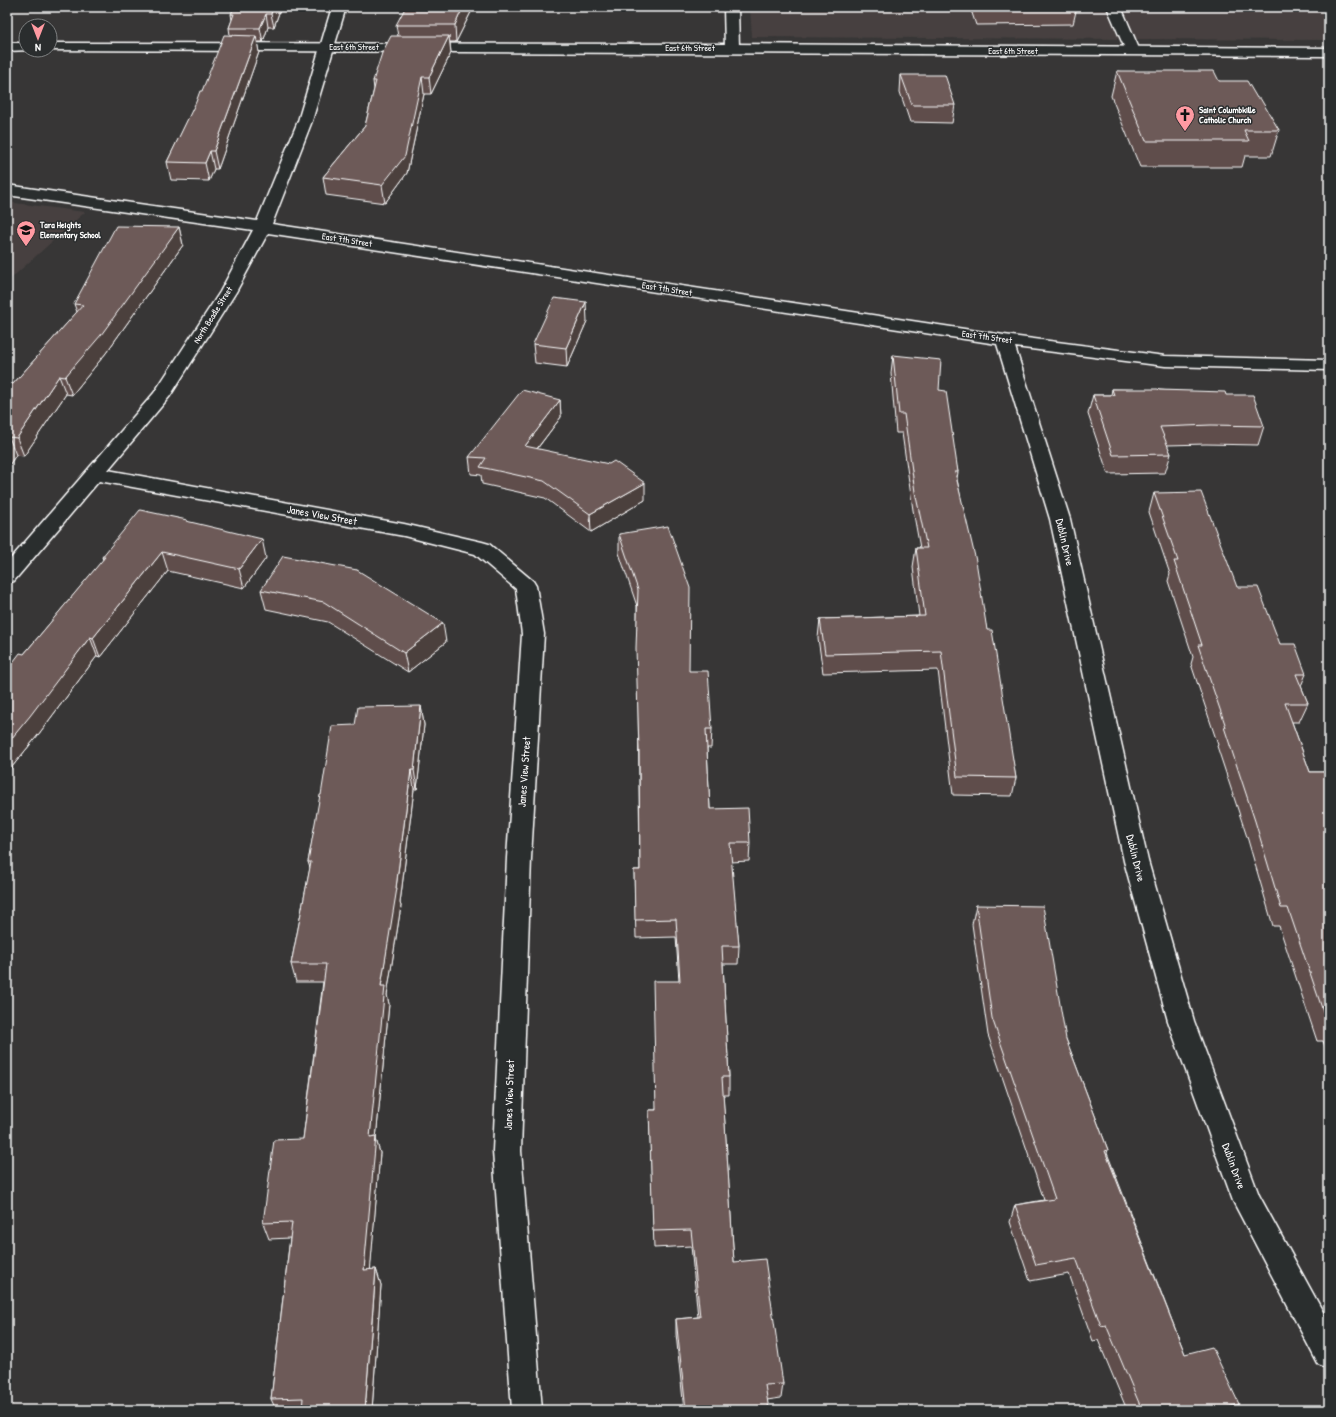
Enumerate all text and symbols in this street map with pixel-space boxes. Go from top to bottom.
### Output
north arrow [18,18,58,58]
text: N [35,41,41,55]
street label: East 6th Street [329,41,380,53]
street label: East 6th Street [665,42,716,54]
street label: East 6th Street [988,45,1039,57]
church icon: Saint Columbkille Catholic Church [1174,104,1196,132]
place label: Saint Columbkille Catholic Church [1199,104,1256,126]
school or university icon: Tara Heights Elementary School [15,219,37,247]
place label: Tara Heights Elementary School [39,219,101,242]
street label: East 7th Street [321,230,374,250]
street label: East 7th Street [641,279,694,299]
street label: North Beadle Street [191,283,236,346]
street label: East 7th Street [961,328,1014,347]
street label: Janes View Street [286,502,358,528]
street label: Dublin Drive [1053,517,1077,567]
street label: Janes View Street [515,736,533,808]
street label: Dublin Drive [1123,833,1149,883]
street label: Janes View Street [501,1059,517,1131]
street label: Dublin Drive [1219,1141,1249,1191]

